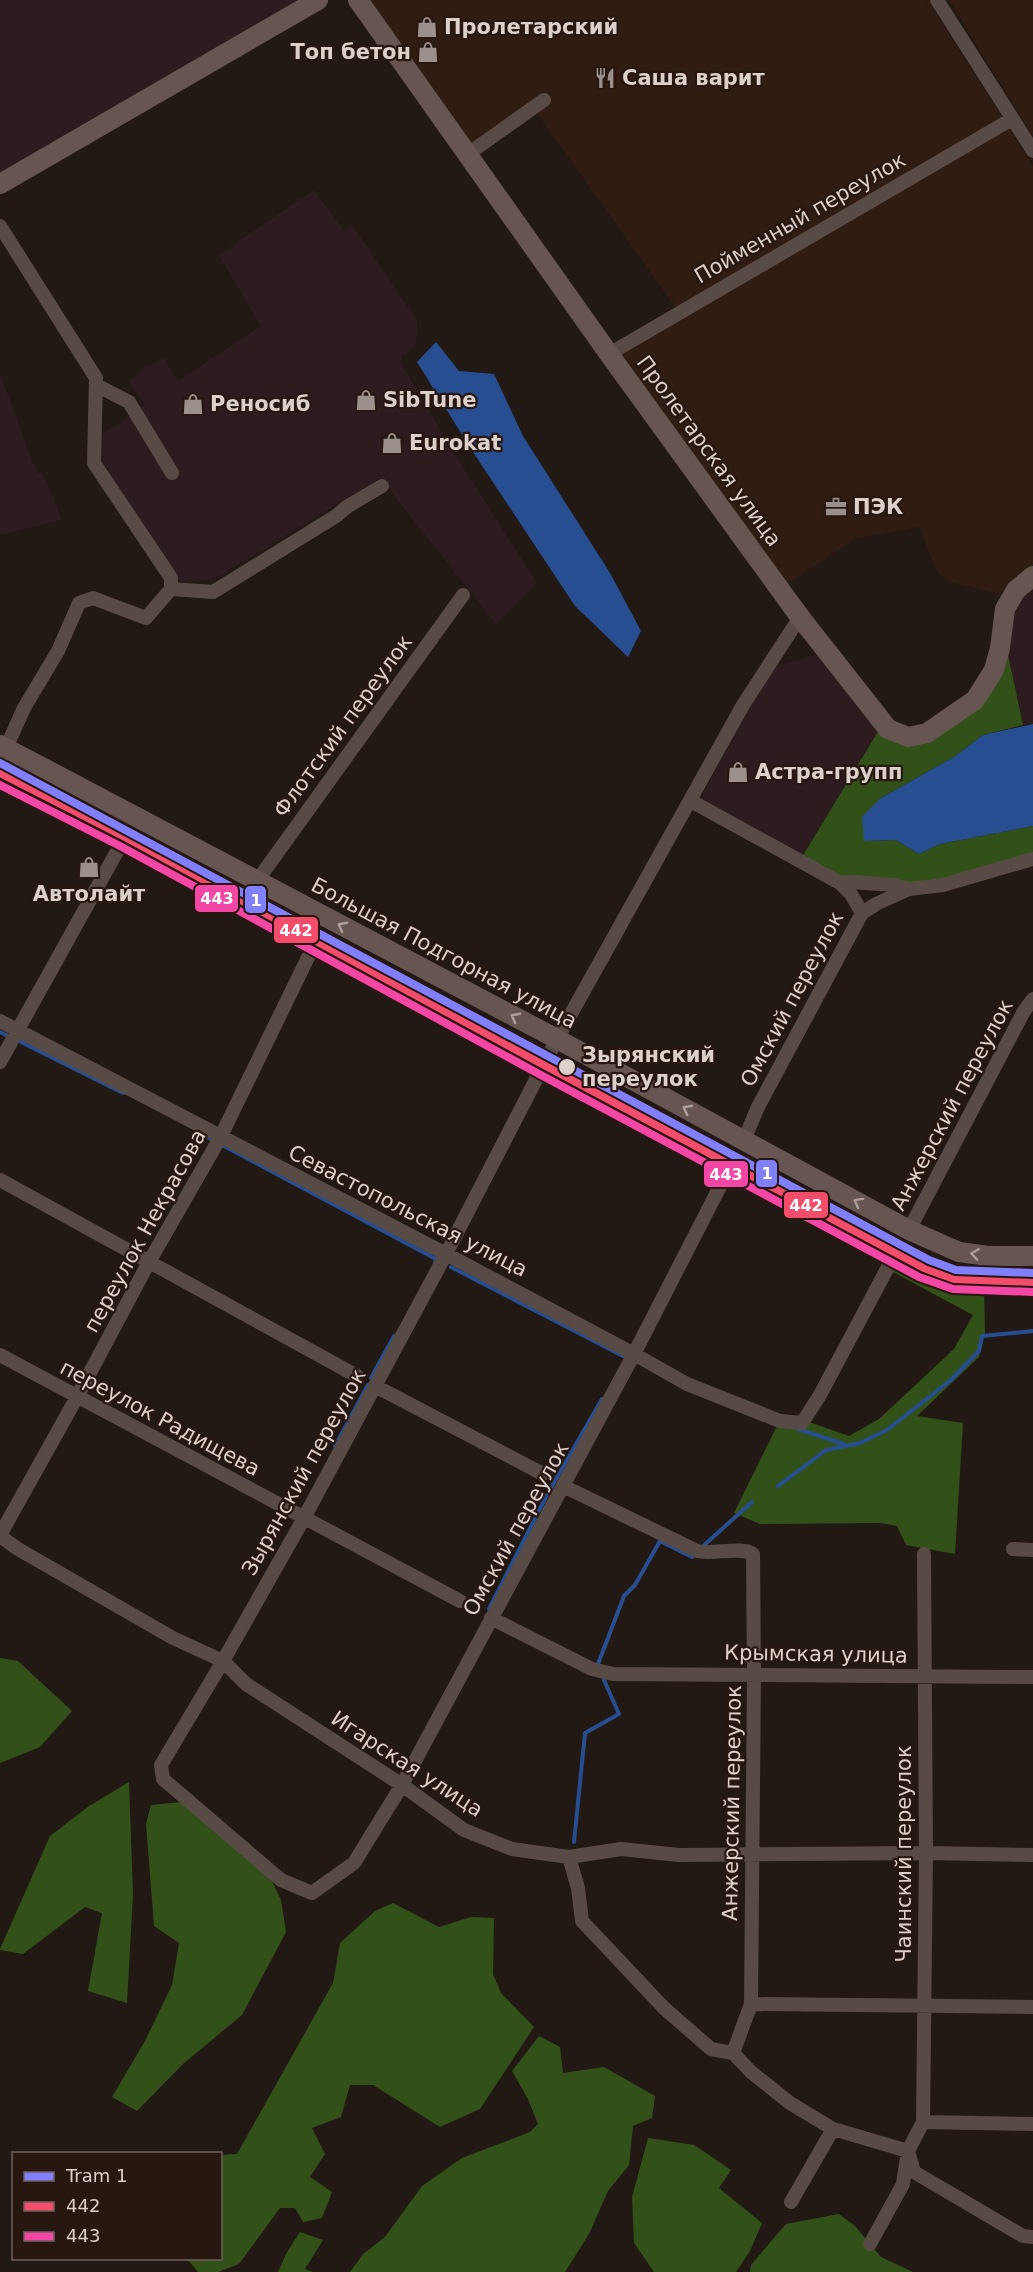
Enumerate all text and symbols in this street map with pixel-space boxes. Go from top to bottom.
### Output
shop icon: Пролетарский [415,15,439,39]
place label: Пролетарский [444,15,618,39]
place label: Топ бетон [290,40,411,64]
shop icon: Топ бетон [416,40,440,64]
restaurant icon: Саша варит [593,66,617,90]
place label: Саша варит [622,66,766,90]
street label: Пойменный переулок [690,148,910,288]
street label: Пролетарская улица [632,351,786,551]
shop icon: SibTune [354,388,378,412]
place label: SibTune [383,388,477,412]
shop icon: Реносиб [181,392,205,416]
place label: Реносиб [210,392,310,416]
shop icon: Eurokat [380,431,404,455]
place label: Eurokat [409,431,501,455]
office icon: ПЭК [824,495,848,519]
place label: ПЭК [853,495,903,519]
street label: Флотский переулок [269,630,417,822]
shop icon: Астра-групп [726,760,750,784]
place label: Астра-групп [755,760,903,784]
shop icon: Автолайт [77,855,101,879]
street label: Большая Подгорная улица [307,873,581,1033]
place label: Автолайт [33,882,146,906]
line badge: 443 [194,884,239,913]
line badge: 1 [244,885,267,914]
text: 443 [200,889,234,908]
text: 1 [250,891,262,910]
street label: Омский переулок [736,907,848,1091]
line badge: 442 [273,916,319,944]
text: 442 [279,921,313,940]
one-way arrow [338,922,348,933]
street label: Анжерский переулок [886,995,1018,1215]
one-way arrow [510,1013,521,1024]
place label: Зырянский переулок [582,1043,715,1091]
marker: Зырянский переулок [557,1057,577,1077]
one-way arrow [682,1105,693,1116]
street label: переулок Некрасова [79,1125,211,1337]
street label: Севастопольская улица [285,1140,531,1282]
line badge: 1 [755,1159,778,1188]
line badge: 443 [703,1160,749,1188]
text: 1 [761,1164,773,1183]
text: 443 [709,1165,743,1184]
line badge: 442 [783,1191,829,1219]
text: 442 [789,1196,823,1215]
one-way arrow [854,1198,864,1209]
one-way arrow [970,1249,979,1261]
street label: переулок Радищева [56,1355,264,1481]
street label: Зырянский переулок [237,1365,371,1579]
street label: Омский переулок [458,1438,574,1620]
street label: Крымская улица [724,1640,908,1668]
street label: Анжерский переулок [718,1685,746,1921]
street label: Игарская улица [327,1706,487,1822]
street label: Чаинский переулок [892,1745,916,1963]
legend [12,2152,222,2260]
text: Tram 1 [65,2165,128,2186]
text: 442 [66,2195,100,2216]
text: 443 [66,2225,100,2246]

